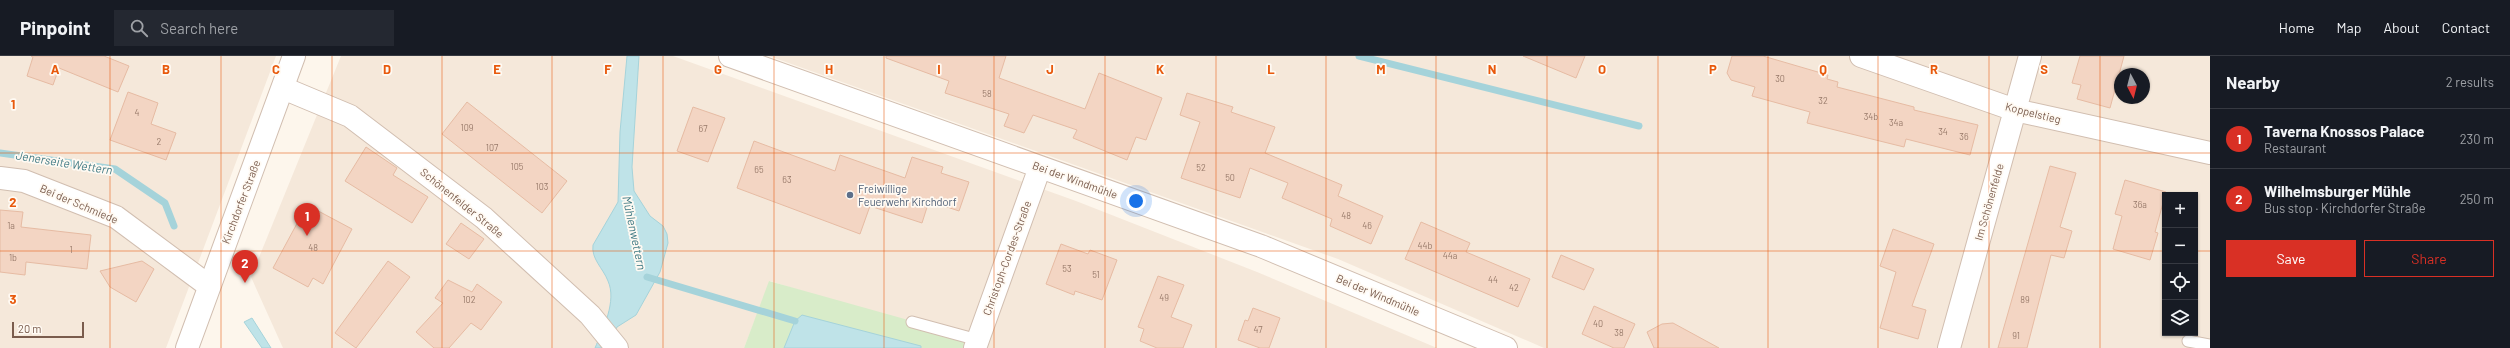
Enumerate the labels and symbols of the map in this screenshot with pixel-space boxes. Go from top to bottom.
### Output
text: A [51,61,60,77]
text: B [162,61,170,77]
text: C [272,61,280,77]
text: D [383,61,391,77]
text: E [493,61,501,77]
text: F [604,61,612,77]
text: G [714,61,722,77]
text: H [825,61,833,77]
text: I [937,61,941,77]
text: J [1046,61,1054,77]
text: K [1156,61,1164,77]
text: L [1267,61,1275,77]
text: M [1376,61,1386,77]
text: N [1488,61,1496,77]
text: O [1598,61,1606,77]
text: P [1709,61,1717,77]
text: Q [1819,61,1827,77]
text: R [1930,61,1938,77]
text: S [2040,61,2048,77]
north arrow [2114,68,2150,104]
house number: 30 [1775,73,1785,84]
house number: 58 [982,88,992,99]
house number: 32 [1818,95,1828,106]
text: 1 [11,96,15,112]
street label: Koppelstieg [2004,99,2062,126]
house number: 4 [135,107,140,118]
house number: 34b [1864,111,1878,122]
house number: 34a [1889,117,1903,128]
house number: 109 [461,122,474,133]
house number: 67 [699,123,708,134]
house number: 34 [1938,126,1948,137]
house number: 36 [1959,131,1969,142]
house number: 2 [157,136,162,147]
house number: 107 [486,142,499,153]
water label: Jenerseite Wettern [15,147,113,177]
street label: Kirchdorfer Straße [219,158,263,246]
street label: Bei der Windmühle [1031,158,1120,201]
house number: 105 [511,161,524,172]
house number: 52 [1196,162,1206,173]
street label: Im Schönenfelde [1971,162,2006,242]
house number: 65 [754,164,764,175]
street label: Schönenfelder Straße [418,165,507,240]
house number: 50 [1225,172,1235,183]
house number: 63 [782,174,792,185]
street label: Bei der Schmiede [38,181,120,226]
house number: 103 [536,181,549,192]
place label: Freiwillige Feuerwehr Kirchdorf [858,182,957,208]
marker: Freiwillige Feuerwehr Kirchdorf [845,190,855,200]
your location [1126,191,1146,211]
text: 2 [9,194,17,210]
water label: Mühlenwettern [620,195,650,271]
street label: Christoph-Cordes-Straße [980,199,1033,317]
house number: 36a [2133,199,2147,210]
pin: 1 [294,203,320,236]
house number: 48 [1341,210,1351,221]
house number: 1a [7,220,15,231]
house number: 46 [1362,220,1372,231]
house number: 44b [1418,240,1432,251]
house number: 48 [308,242,318,253]
house number: 1 [69,244,73,255]
pin: 2 [232,250,258,283]
house number: 44a [1443,250,1457,261]
house number: 1b [9,252,17,263]
house number: 53 [1062,263,1072,274]
house number: 51 [1092,269,1100,280]
street label: Bei der Windmühle [1334,271,1422,318]
house number: 44 [1488,274,1498,285]
house number: 42 [1509,282,1519,293]
text: 3 [9,291,17,307]
house number: 49 [1159,292,1169,303]
house number: 102 [462,294,476,305]
house number: 89 [2020,294,2030,305]
house number: 40 [1593,318,1603,329]
scale bar [12,320,84,339]
house number: 47 [1254,324,1263,335]
house number: 38 [1614,327,1624,338]
house number: 91 [2012,330,2020,341]

